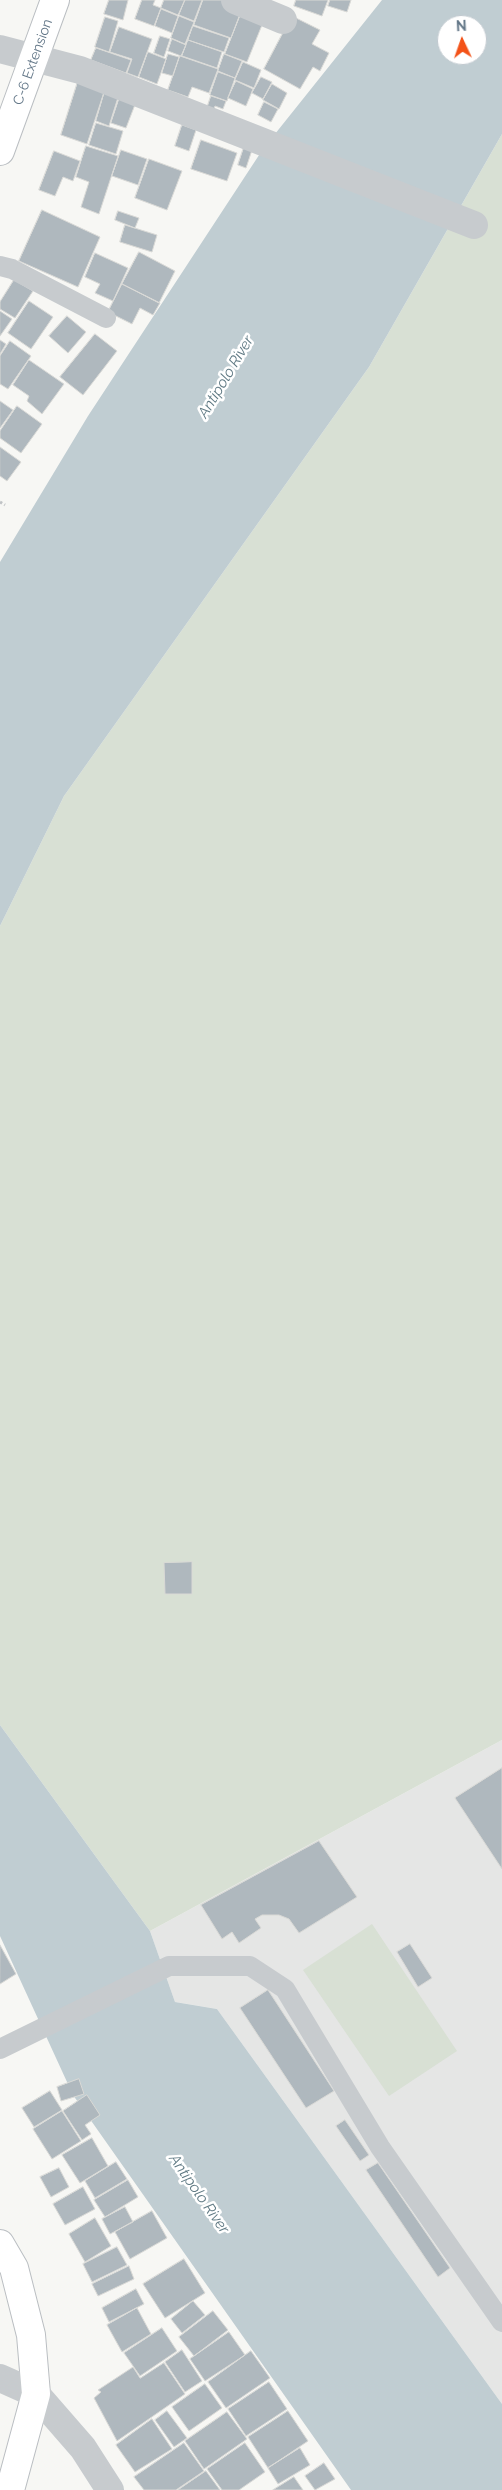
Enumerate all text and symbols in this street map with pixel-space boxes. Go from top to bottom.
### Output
north arrow [437,15,487,65]
street label: C-6 Extension [10,17,56,107]
text: N [456,18,467,34]
water label: Antipolo River [194,333,258,421]
water label: Antipolo River [165,2151,233,2237]

